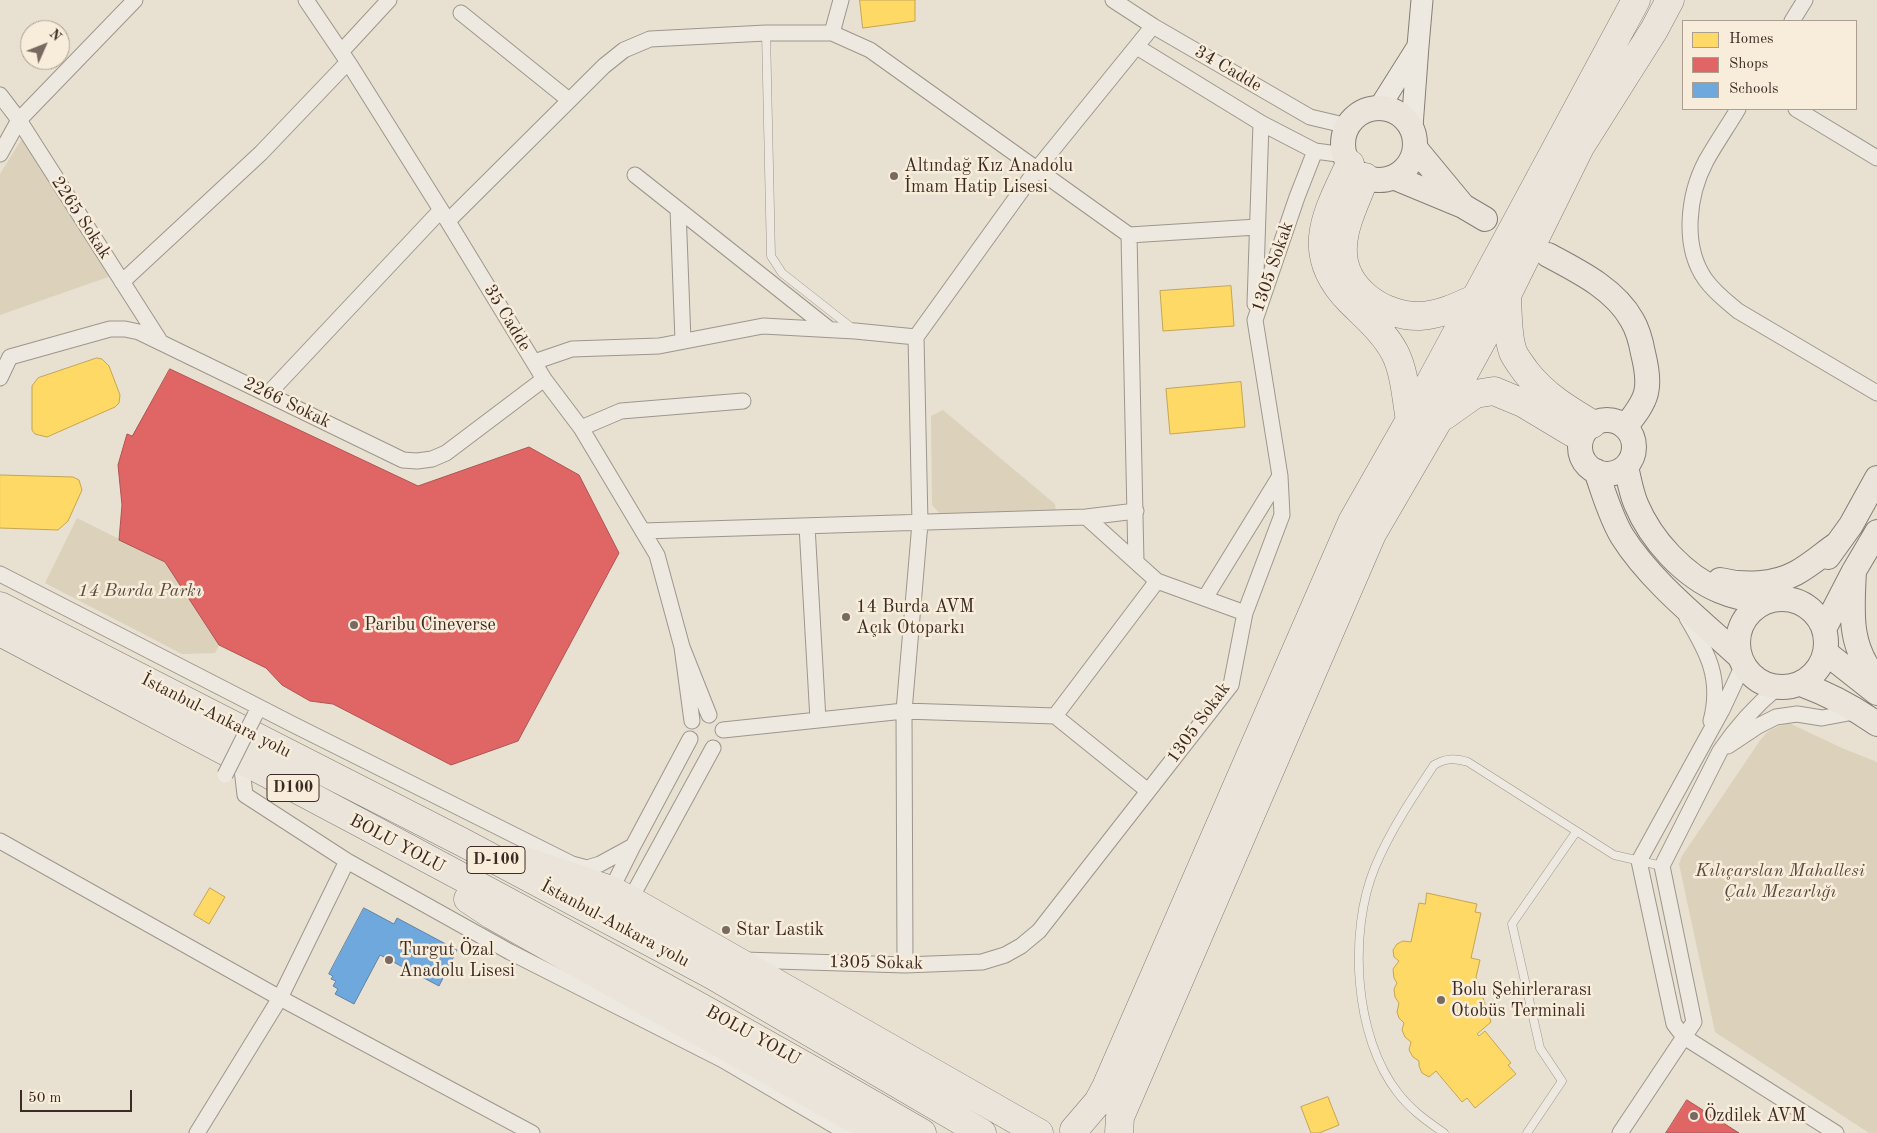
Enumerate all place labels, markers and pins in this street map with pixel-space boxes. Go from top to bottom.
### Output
place label: Altındağ Kız Anadolu İmam Hatip Lisesi [904,155,1073,198]
marker: Altındağ Kız Anadolu İmam Hatip Lisesi [888,170,900,182]
place label: 14 Burda AVM Açık Otoparkı [856,596,974,638]
marker: 14 Burda AVM Açık Otoparkı [840,611,852,623]
place label: Paribu Cineverse [364,614,496,636]
marker: Paribu Cineverse [348,619,360,631]
place label: Star Lastik [736,919,824,941]
marker: Star Lastik [720,924,732,936]
place label: Turgut Özal Anadolu Lisesi [399,939,515,982]
marker: Turgut Özal Anadolu Lisesi [383,954,395,966]
place label: Bolu Şehirlerarası Otobüs Terminali [1451,979,1592,1022]
marker: Bolu Şehirlerarası Otobüs Terminali [1435,994,1447,1006]
place label: Özdilek AVM [1704,1105,1806,1127]
marker: Özdilek AVM [1688,1110,1700,1122]

